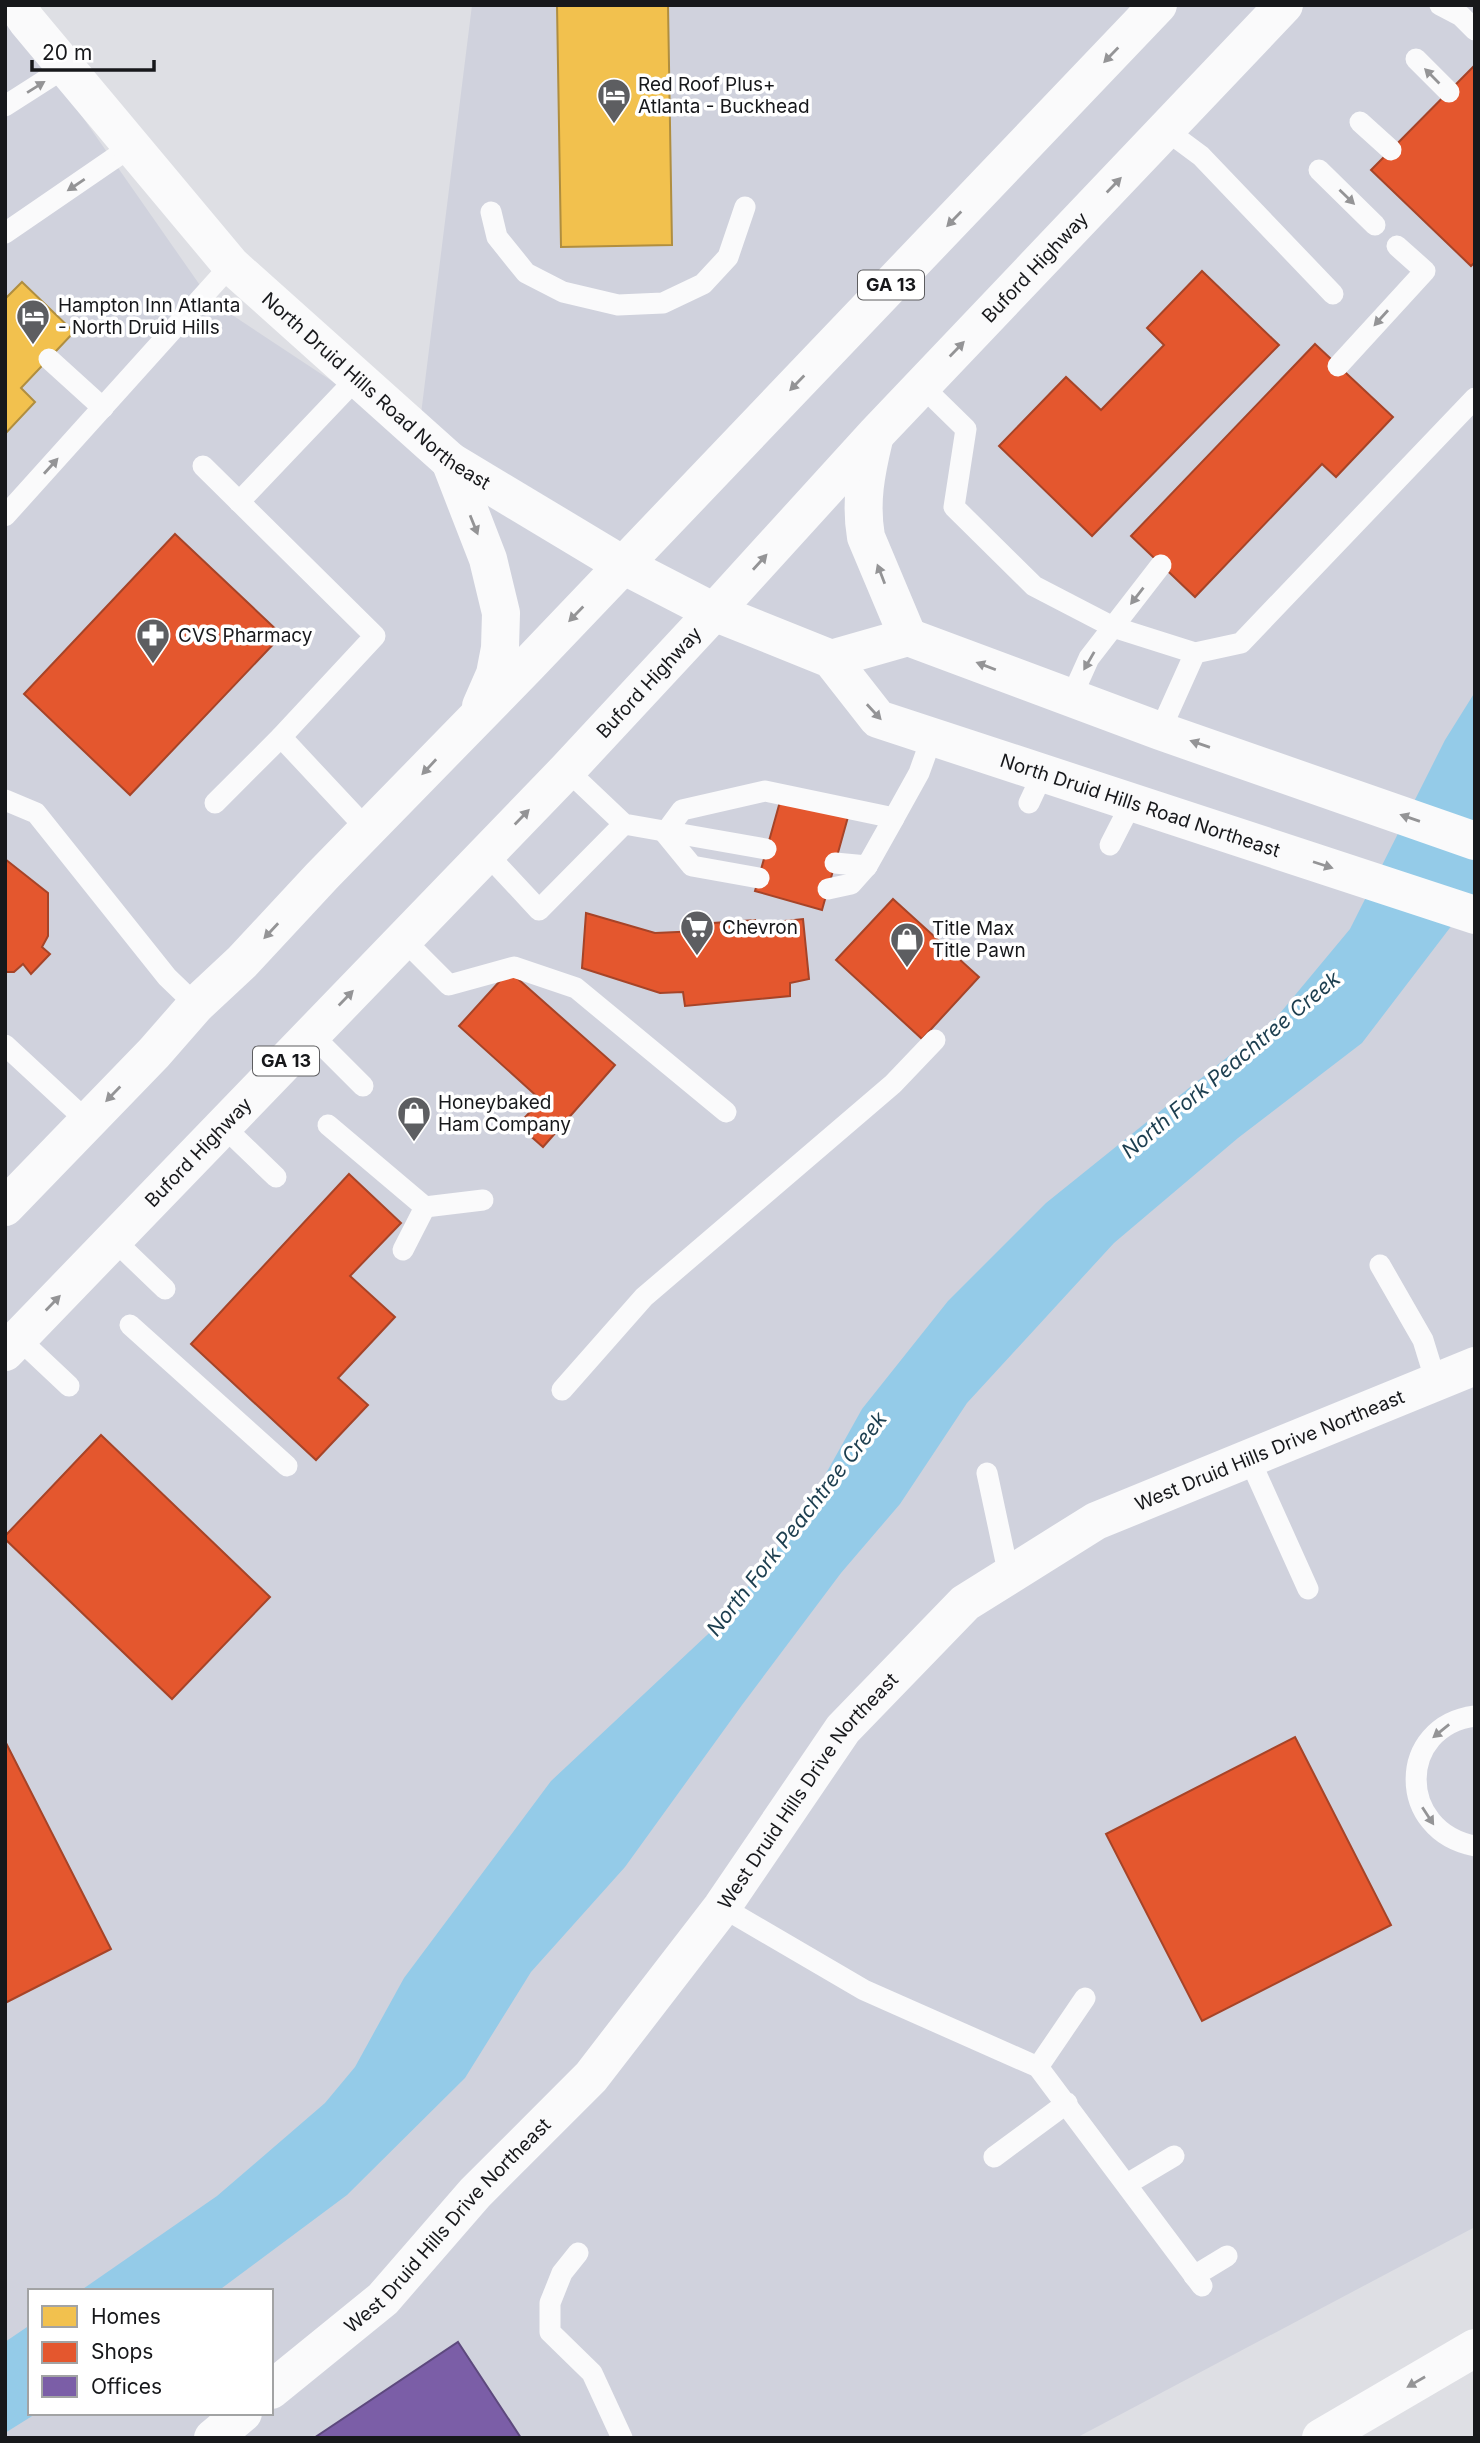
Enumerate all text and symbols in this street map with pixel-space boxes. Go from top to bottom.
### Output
scale bar [32,28,154,72]
text: 20 m [42,40,92,65]
one-way arrow [1102,46,1119,63]
one-way arrow [1424,67,1441,84]
place label: Red Roof Plus+ Atlanta - Buckhead [638,73,810,118]
hotel icon: Red Roof Plus+ Atlanta - Buckhead [595,76,633,125]
one-way arrow [26,80,45,93]
one-way arrow [1105,177,1121,194]
one-way arrow [66,178,86,191]
one-way arrow [1338,189,1355,205]
street label: Buford Highway [977,207,1093,327]
one-way arrow [946,210,962,227]
road number: GA 13 [858,270,924,300]
street label: North Druid Hills Road Northeast [257,287,494,495]
place label: Hampton Inn Atlanta - North Druid Hills [58,294,240,339]
hotel icon: Hampton Inn Atlanta - North Druid Hills [14,297,52,346]
one-way arrow [1374,309,1390,326]
one-way arrow [948,341,965,358]
one-way arrow [788,375,805,392]
one-way arrow [43,457,58,474]
one-way arrow [469,514,480,535]
one-way arrow [752,553,767,570]
one-way arrow [876,563,887,584]
one-way arrow [1131,587,1145,605]
one-way arrow [568,605,584,622]
pharmacy icon: CVS Pharmacy [134,616,172,665]
street label: Buford Highway [592,622,707,743]
place label: CVS Pharmacy [178,624,313,647]
one-way arrow [1083,651,1095,671]
one-way arrow [976,661,997,672]
one-way arrow [865,703,882,720]
one-way arrow [1189,738,1210,749]
street label: North Druid Hills Road Northeast [997,749,1283,862]
one-way arrow [422,758,438,775]
one-way arrow [513,808,530,825]
one-way arrow [1400,812,1421,823]
one-way arrow [1313,860,1334,871]
supermarket icon: Chevron [678,908,716,957]
place label: Chevron [722,916,798,939]
place label: Title Max Title Pawn [932,917,1026,962]
shop icon: Title Max Title Pawn [888,920,926,969]
one-way arrow [264,922,280,939]
water label: North Fork Peachtree Creek [1116,966,1345,1163]
one-way arrow [338,990,354,1007]
road number: GA 13 [253,1046,319,1076]
one-way arrow [106,1085,122,1102]
place label: Honeybaked Ham Company [438,1091,571,1136]
street label: Buford Highway [140,1092,257,1212]
shop icon: Honeybaked Ham Company [395,1094,433,1143]
one-way arrow [44,1295,60,1312]
street label: West Druid Hills Drive Northeast [1132,1385,1408,1516]
water label: North Fork Peachtree Creek [701,1406,892,1641]
street label: West Druid Hills Drive Northeast [713,1668,903,1914]
one-way arrow [1433,1723,1451,1738]
one-way arrow [1421,1806,1434,1825]
street label: West Druid Hills Drive Northeast [340,2113,555,2338]
legend [28,2289,273,2415]
text: Homes [91,2304,161,2329]
text: Shops [91,2339,153,2364]
text: Offices [91,2374,162,2399]
one-way arrow [1406,2376,1425,2389]

